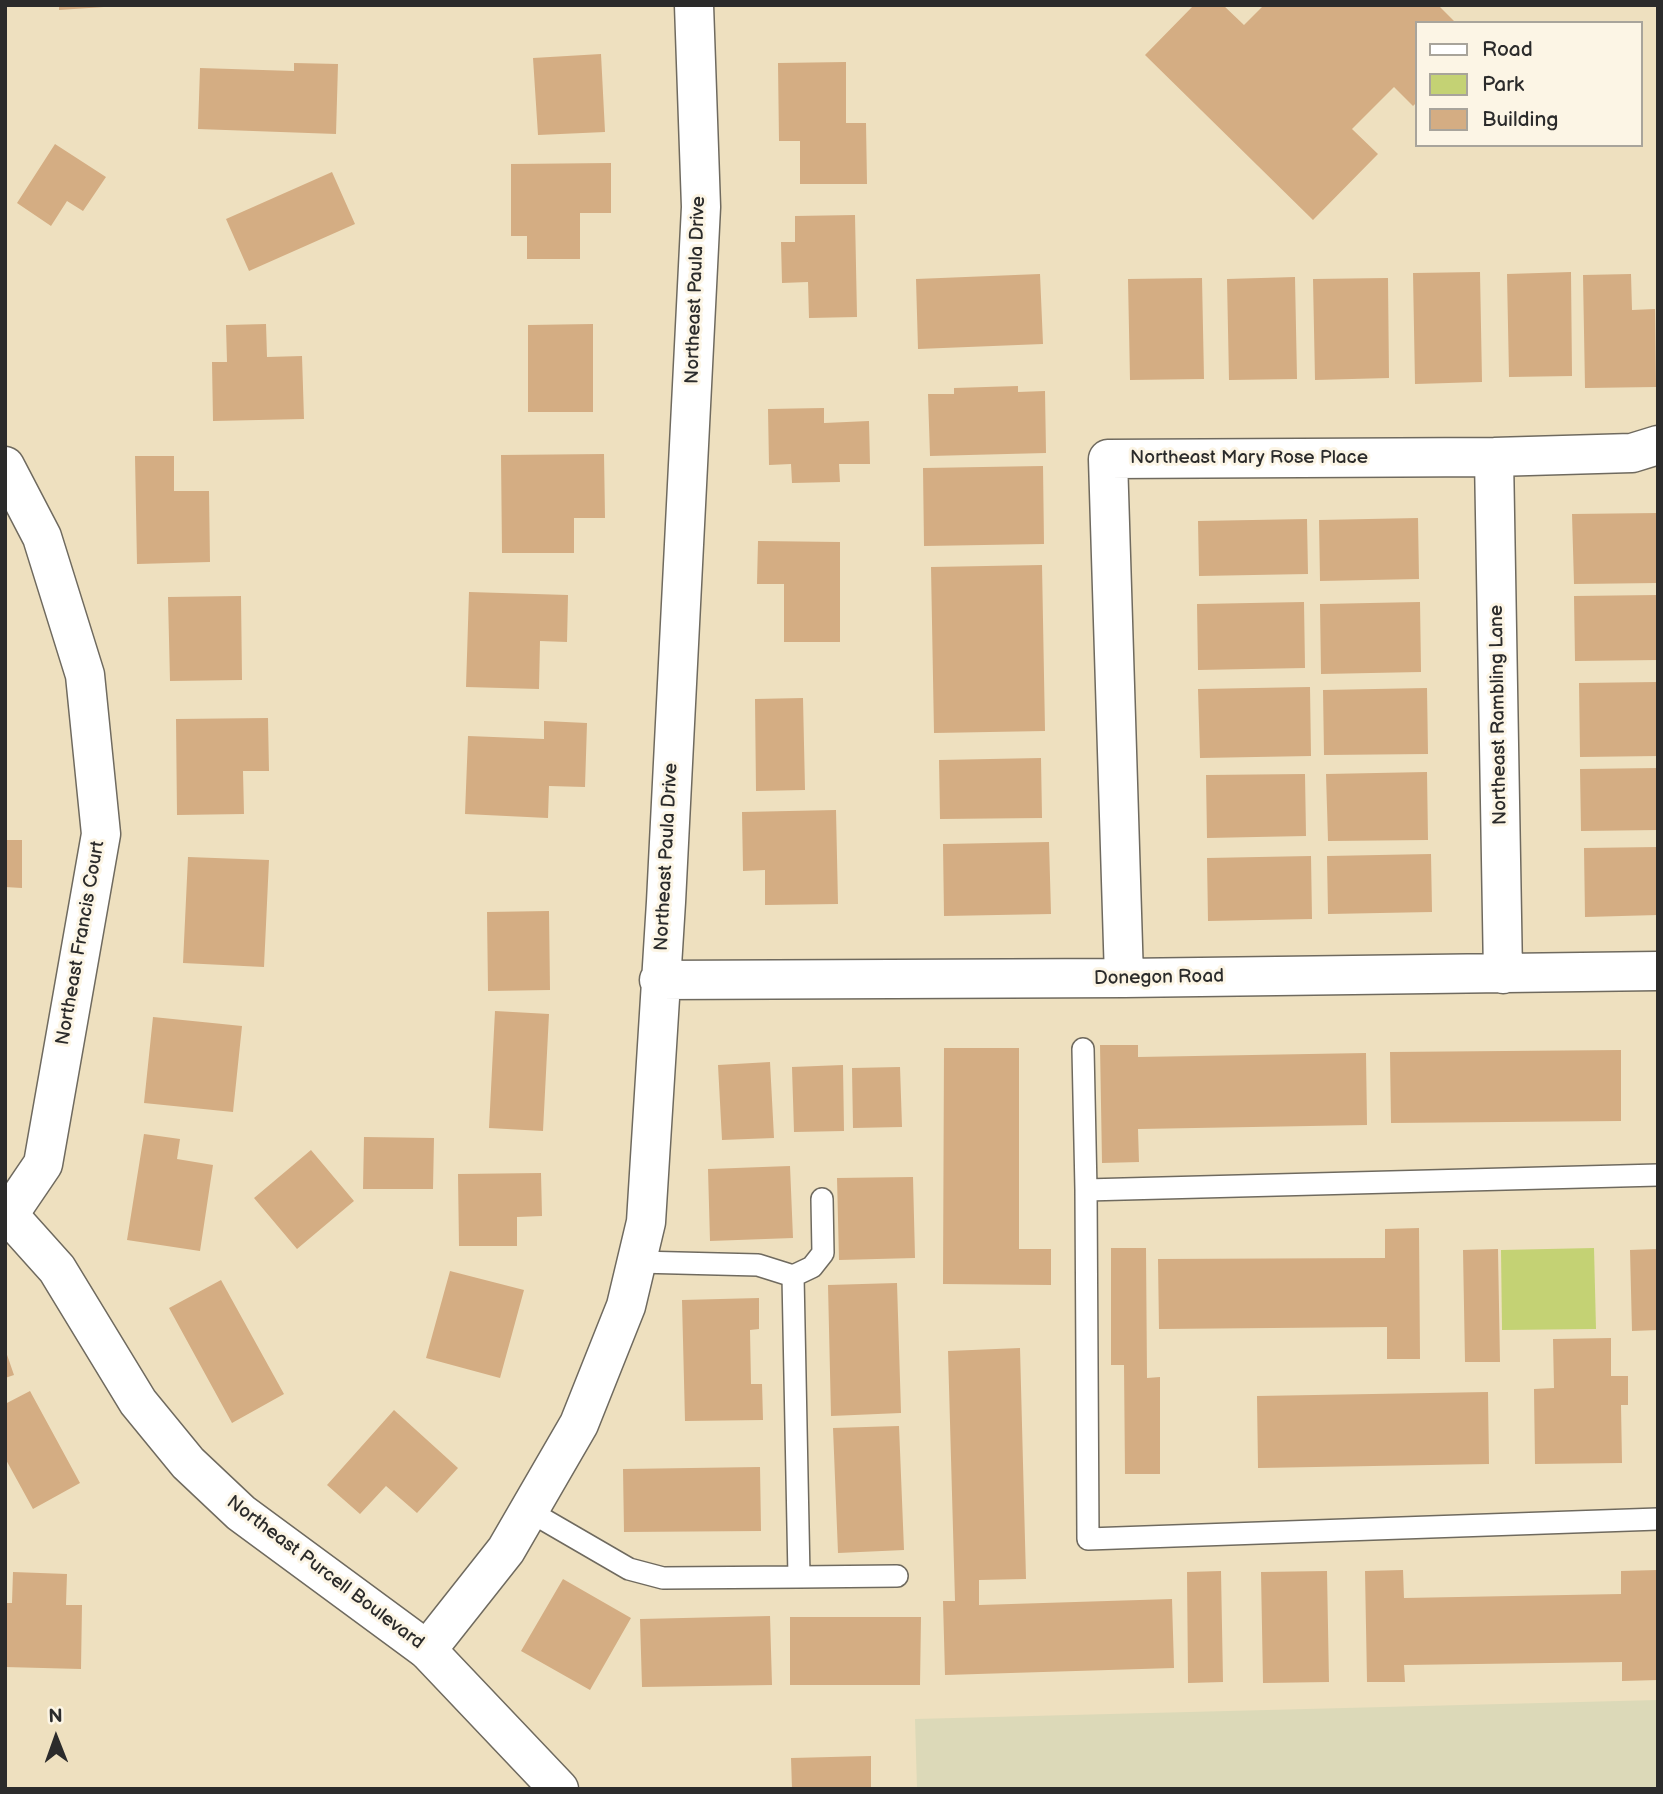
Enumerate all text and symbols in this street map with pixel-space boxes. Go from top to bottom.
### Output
legend [1414,21,1642,147]
text: Road [1482,37,1533,62]
text: Park [1482,72,1524,97]
text: Building [1482,107,1558,132]
street label: Northeast Paula Drive [681,196,711,384]
street label: Northeast Mary Rose Place [1130,447,1368,469]
street label: Northeast Rambling Lane [1486,605,1512,825]
street label: Northeast Paula Drive [651,763,683,951]
street label: Northeast Francis Court [52,839,110,1047]
street label: Donegon Road [1094,965,1224,991]
street label: Northeast Purcell Boulevard [222,1491,428,1655]
north arrow [21,1703,91,1773]
text: N [48,1705,63,1728]

